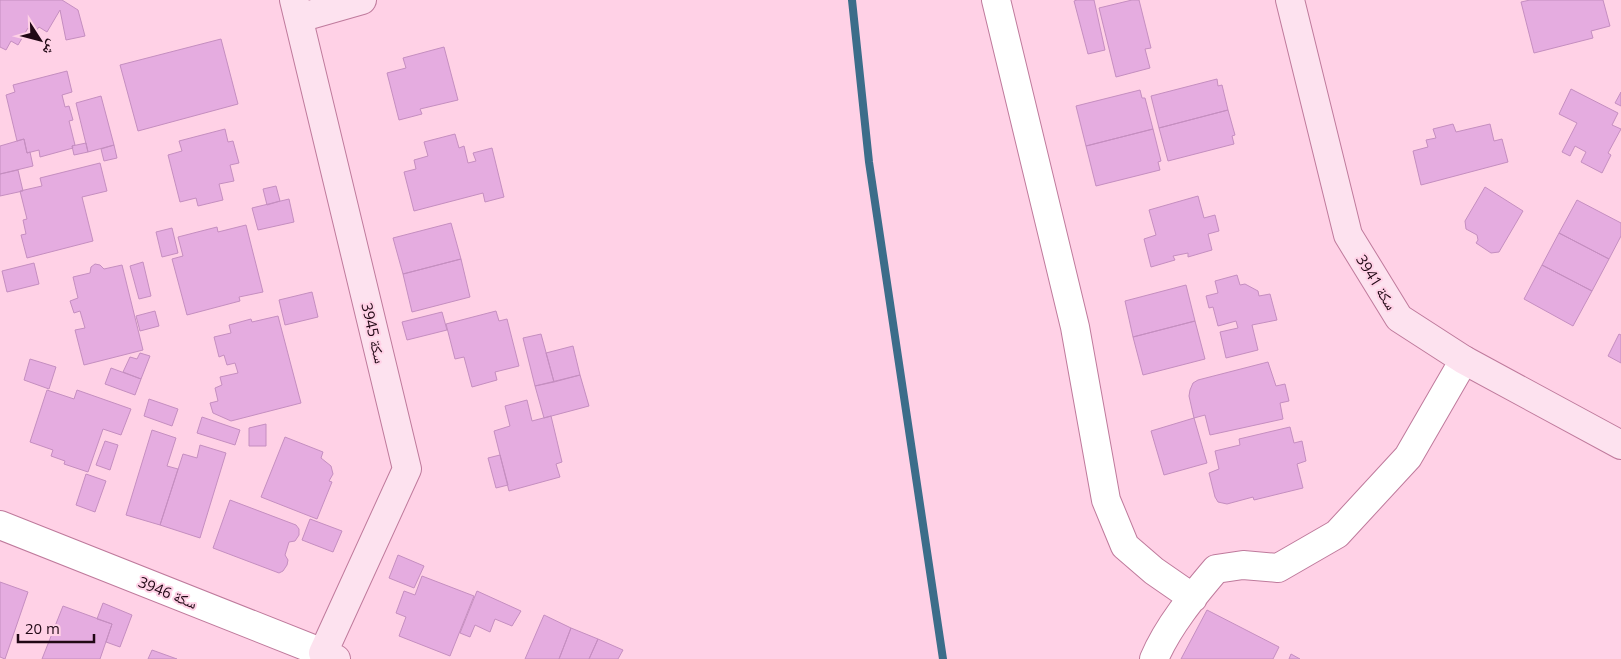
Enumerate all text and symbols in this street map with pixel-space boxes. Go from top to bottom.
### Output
north arrow [15,15,65,65]
text: ش [39,36,63,60]
street label: سكة 3941 [1352,251,1402,314]
street label: سكة 3945 [357,301,391,365]
street label: سكة 3946 [136,571,200,613]
scale bar [18,612,94,644]
text: 20 m [25,618,60,638]

